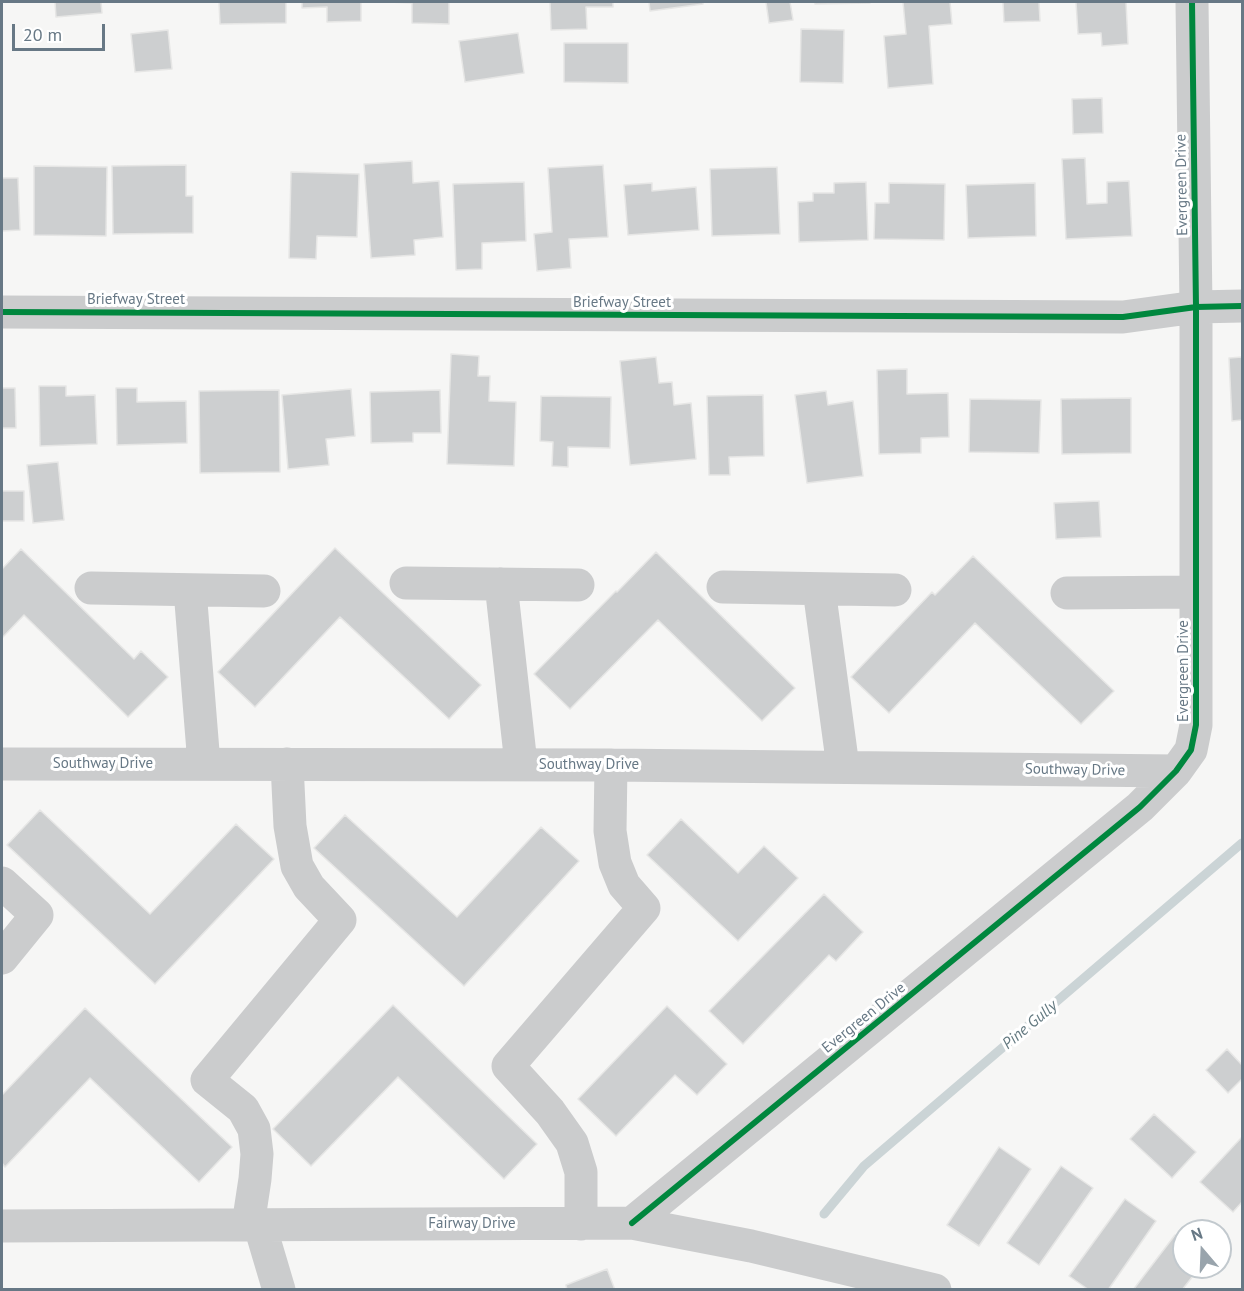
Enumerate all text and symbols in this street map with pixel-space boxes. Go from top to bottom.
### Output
scale bar [15,12,108,50]
text: 20 m [23,23,62,46]
street label: Evergreen Drive [1172,134,1192,236]
street label: Briefway Street [87,291,185,309]
street label: Briefway Street [573,294,671,312]
street label: Evergreen Drive [1175,620,1193,722]
street label: Southway Drive [53,755,153,773]
street label: Southway Drive [539,756,639,774]
street label: Southway Drive [1025,760,1125,780]
street label: Evergreen Drive [819,979,909,1057]
water label: Pine Gully [999,996,1061,1054]
street label: Fairway Drive [428,1215,516,1233]
north arrow [1172,1219,1232,1279]
text: N [1189,1223,1205,1245]

